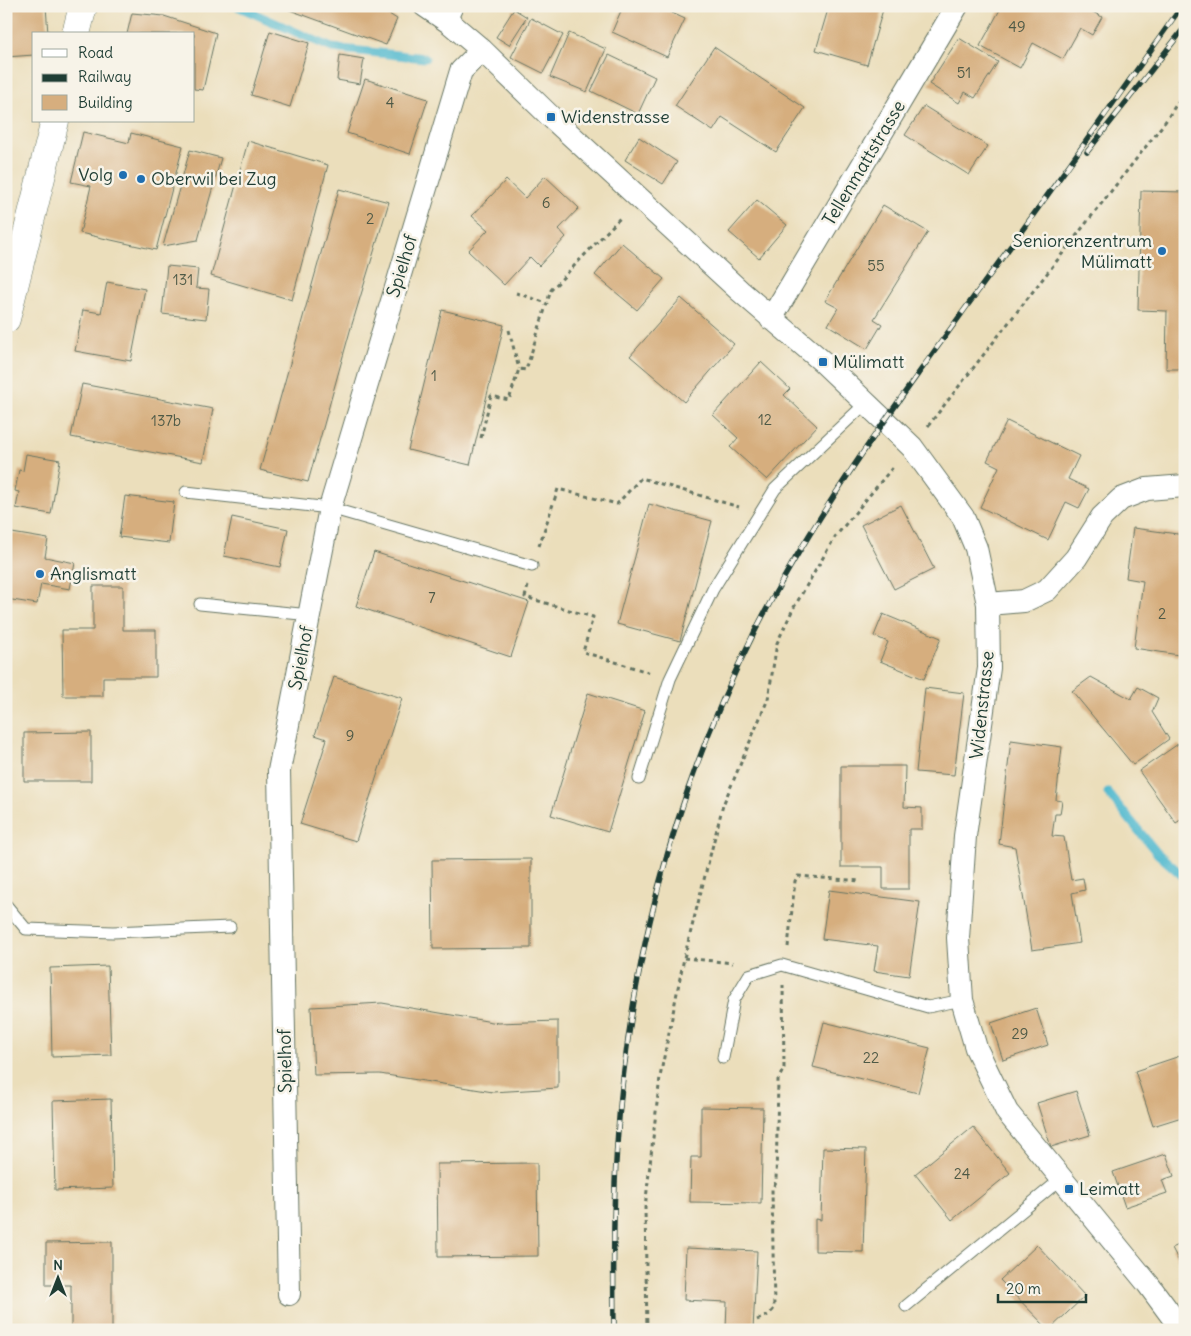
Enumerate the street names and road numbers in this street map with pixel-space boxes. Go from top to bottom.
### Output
street label: Tellenmattstrasse [817,96,910,230]
street label: Spielhof [381,231,422,300]
street label: Spielhof [283,623,318,692]
street label: Widenstrasse [964,650,999,760]
street label: Spielhof [272,1028,297,1093]

